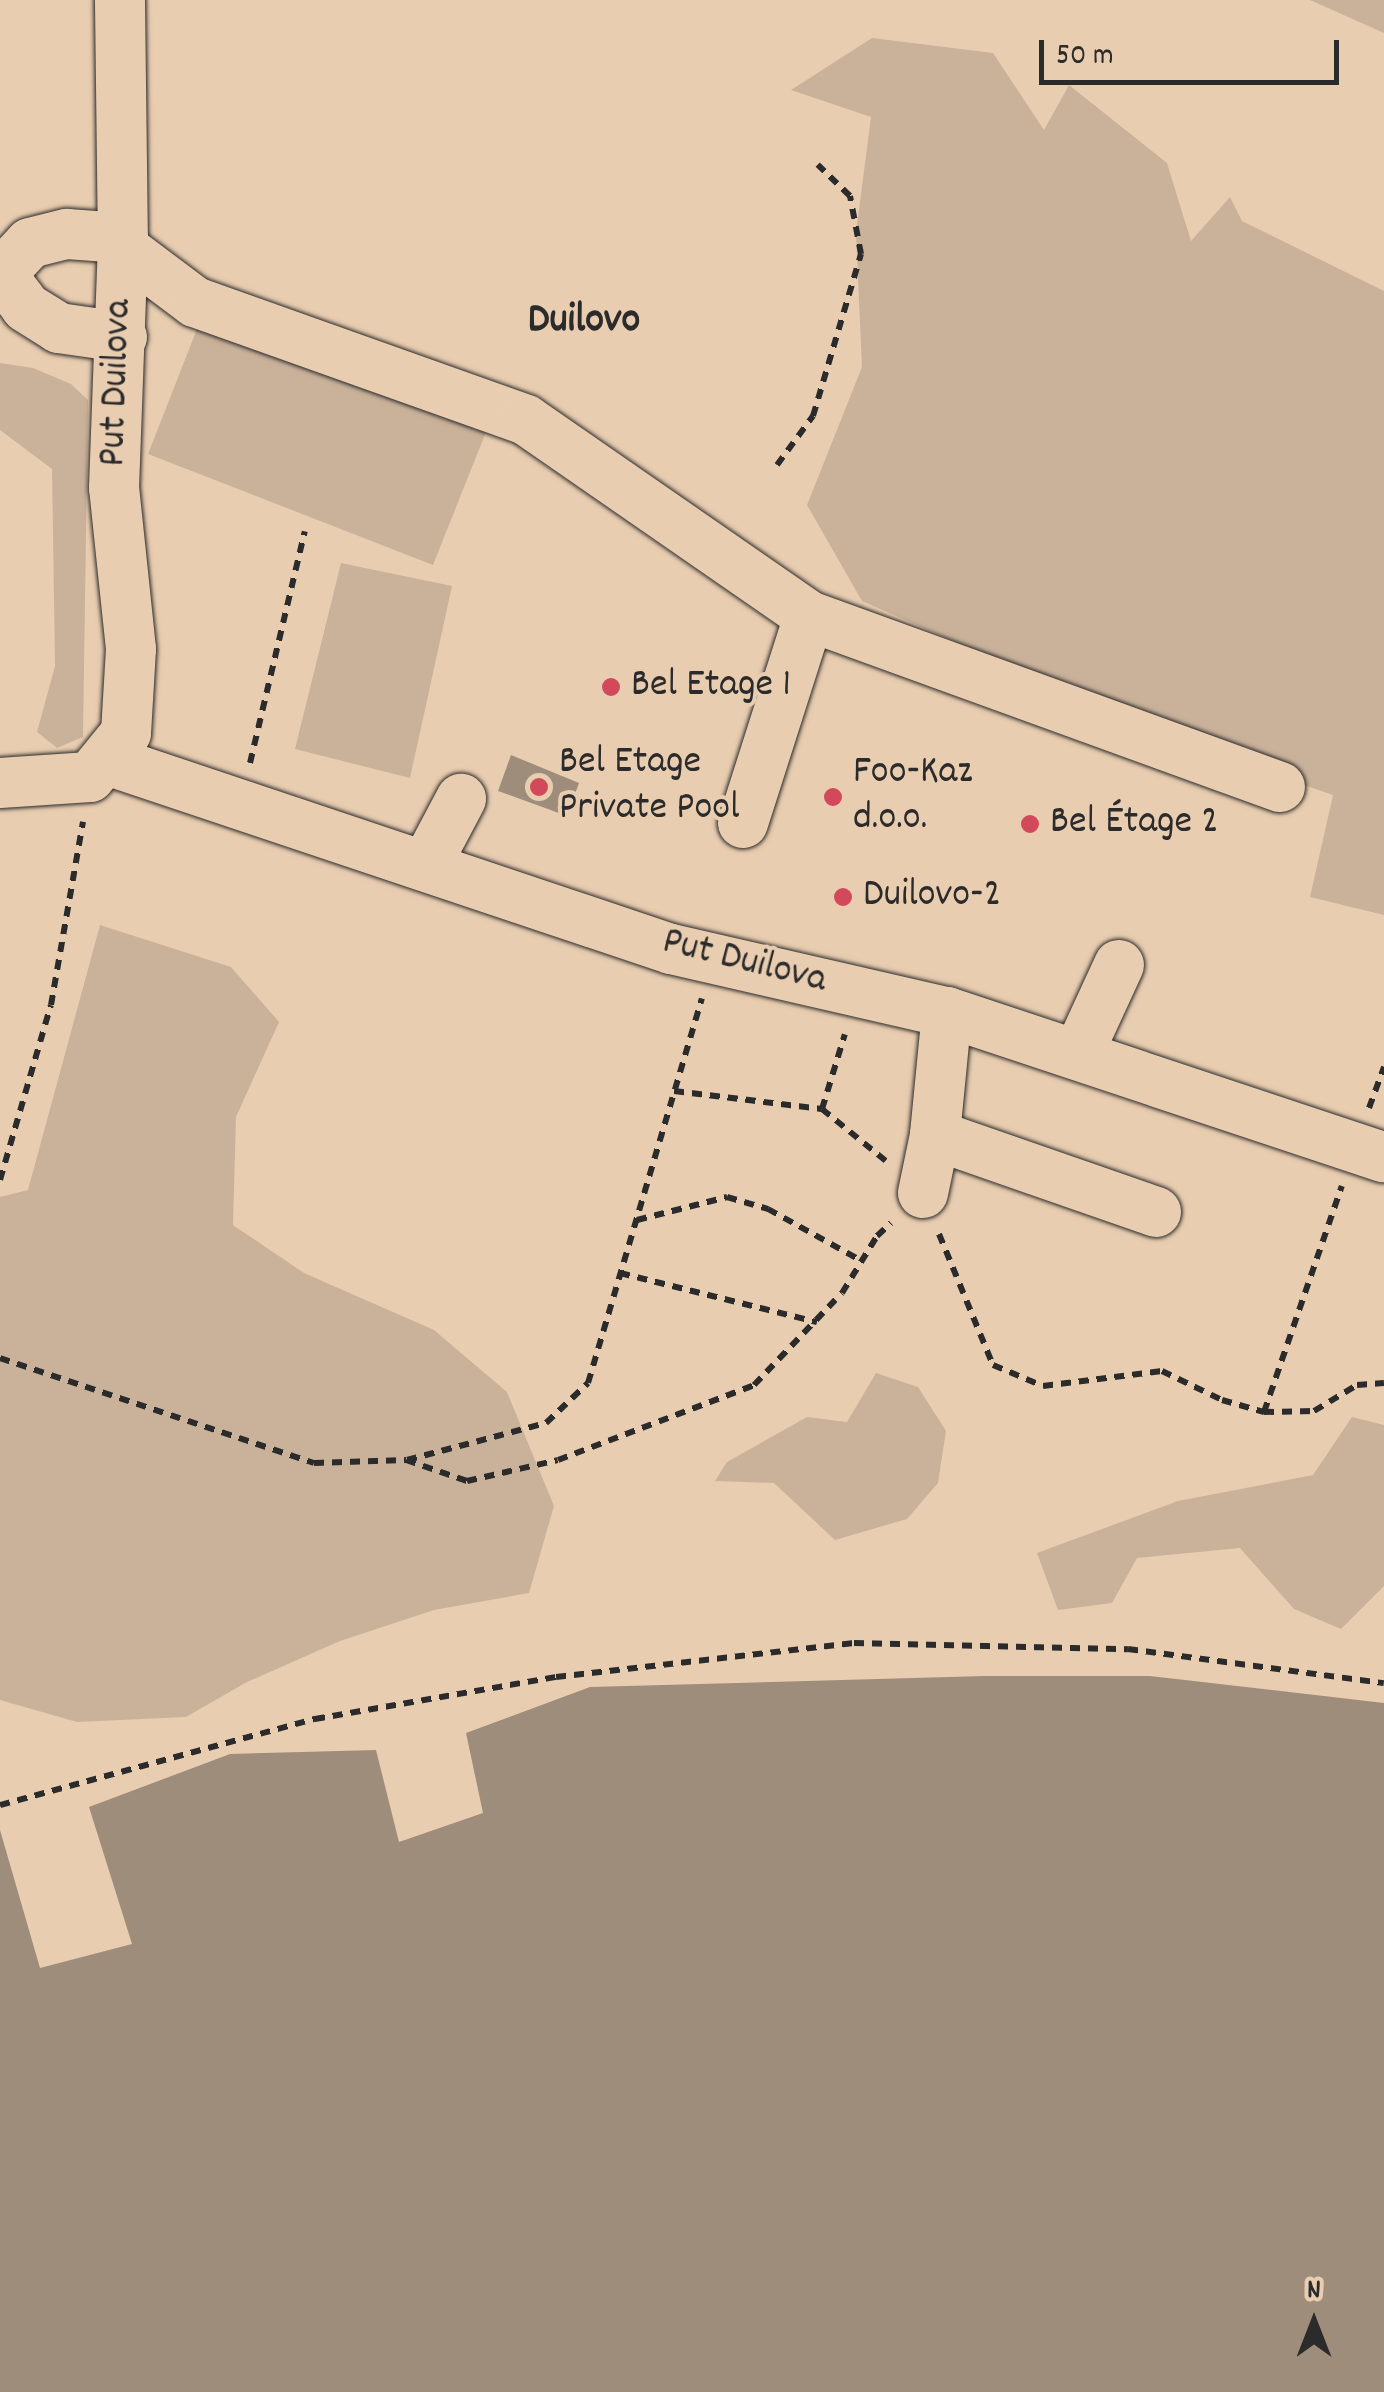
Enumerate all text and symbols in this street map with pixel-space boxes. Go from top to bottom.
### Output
scale bar [1044,20,1344,82]
text: 50 m [1056,36,1114,79]
district label: Duilovo [528,297,640,347]
street label: Put Duilova [91,299,145,467]
place label: Bel Etage 1 [631,663,791,711]
marker: Bel Etage 1 [600,676,622,698]
place label: Bel Etage Private Pool [559,740,740,834]
place label: Foo-Kaz d.o.o. [853,750,973,844]
marker: Bel Etage Private Pool [528,776,550,798]
marker: Foo-Kaz d.o.o. [822,786,844,808]
place label: Bel Étage 2 [1050,800,1219,848]
marker: Bel Étage 2 [1019,813,1041,835]
place label: Duilovo-2 [863,873,1001,921]
marker: Duilovo-2 [832,886,854,908]
street label: Put Duilova [657,919,831,1007]
north arrow [1264,2272,1364,2372]
text: N [1307,2272,1321,2312]

